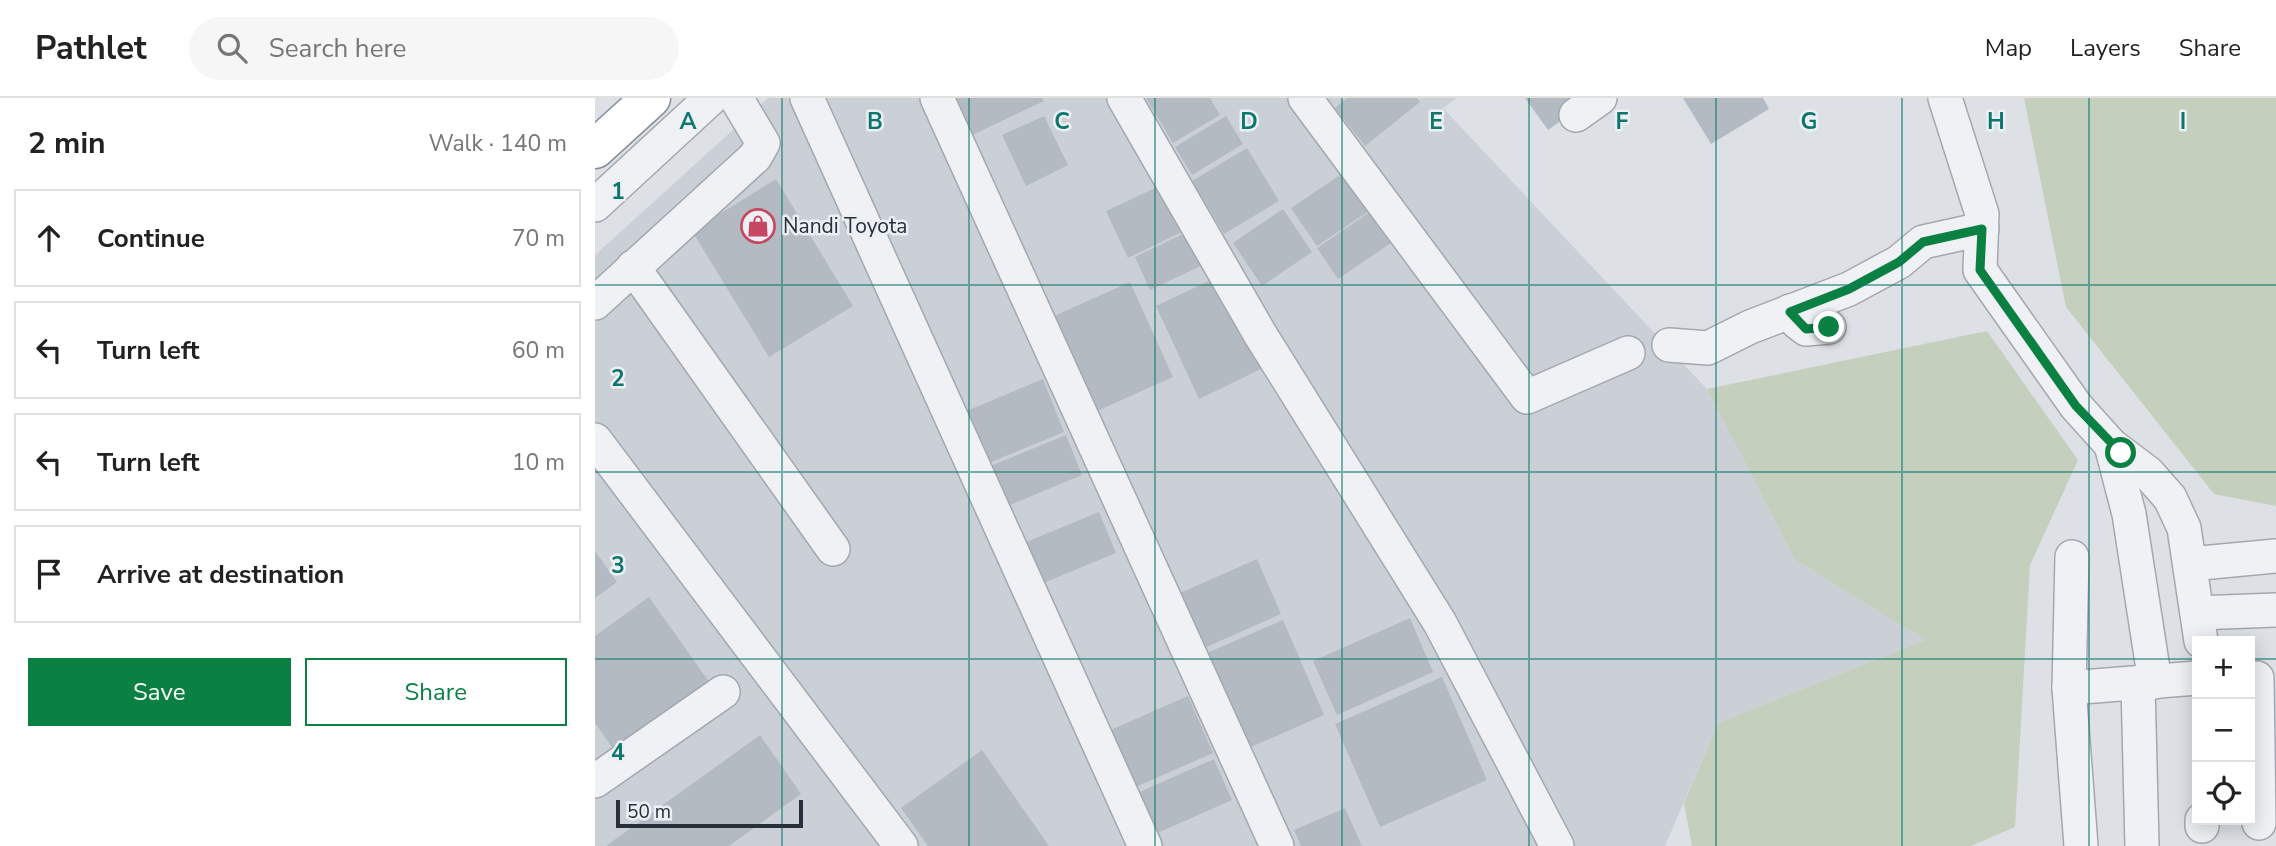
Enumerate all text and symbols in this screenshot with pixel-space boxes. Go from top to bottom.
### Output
search box [189,17,679,80]
text: Pathlet [35,26,147,71]
icon: search [213,29,251,67]
text: Search here [269,31,406,66]
text: Map [1985,32,2032,64]
text: Layers [2070,32,2141,64]
text: Share [2179,32,2241,64]
text: A [679,106,697,137]
text: B [867,106,883,137]
text: C [1054,106,1070,137]
text: D [1240,106,1258,137]
text: E [1429,106,1443,137]
text: F [1616,106,1629,137]
text: G [1801,106,1817,137]
text: H [1987,106,2005,137]
text: I [2180,106,2186,137]
text: 2 min [28,123,106,164]
text: Walk · 140 m [428,128,567,159]
text: 1 [611,176,625,207]
shop icon: Nandi Toyota [739,207,777,245]
place label: Nandi Toyota [783,212,907,240]
icon: ahead [30,219,68,257]
text: Continue [97,221,205,256]
text: 70 m [512,223,565,254]
route end [1813,311,1844,342]
icon: left [30,331,68,369]
text: Turn left [97,333,200,368]
text: 60 m [512,335,565,366]
text: 2 [611,363,625,394]
route start [2105,437,2136,468]
icon: left [30,443,68,481]
text: Turn left [97,445,200,480]
text: 10 m [512,447,565,478]
text: 3 [611,550,625,581]
icon: arrive [30,555,68,593]
text: Arrive at destination [97,557,344,592]
map controls [2192,636,2255,825]
button: + [2192,636,2255,699]
button: Save [28,658,291,726]
button: Share [305,658,567,726]
button: − [2192,699,2255,762]
text: 4 [611,737,625,768]
button: locate [2192,762,2255,825]
scale bar [616,797,803,829]
text: 50 m [627,799,671,825]

